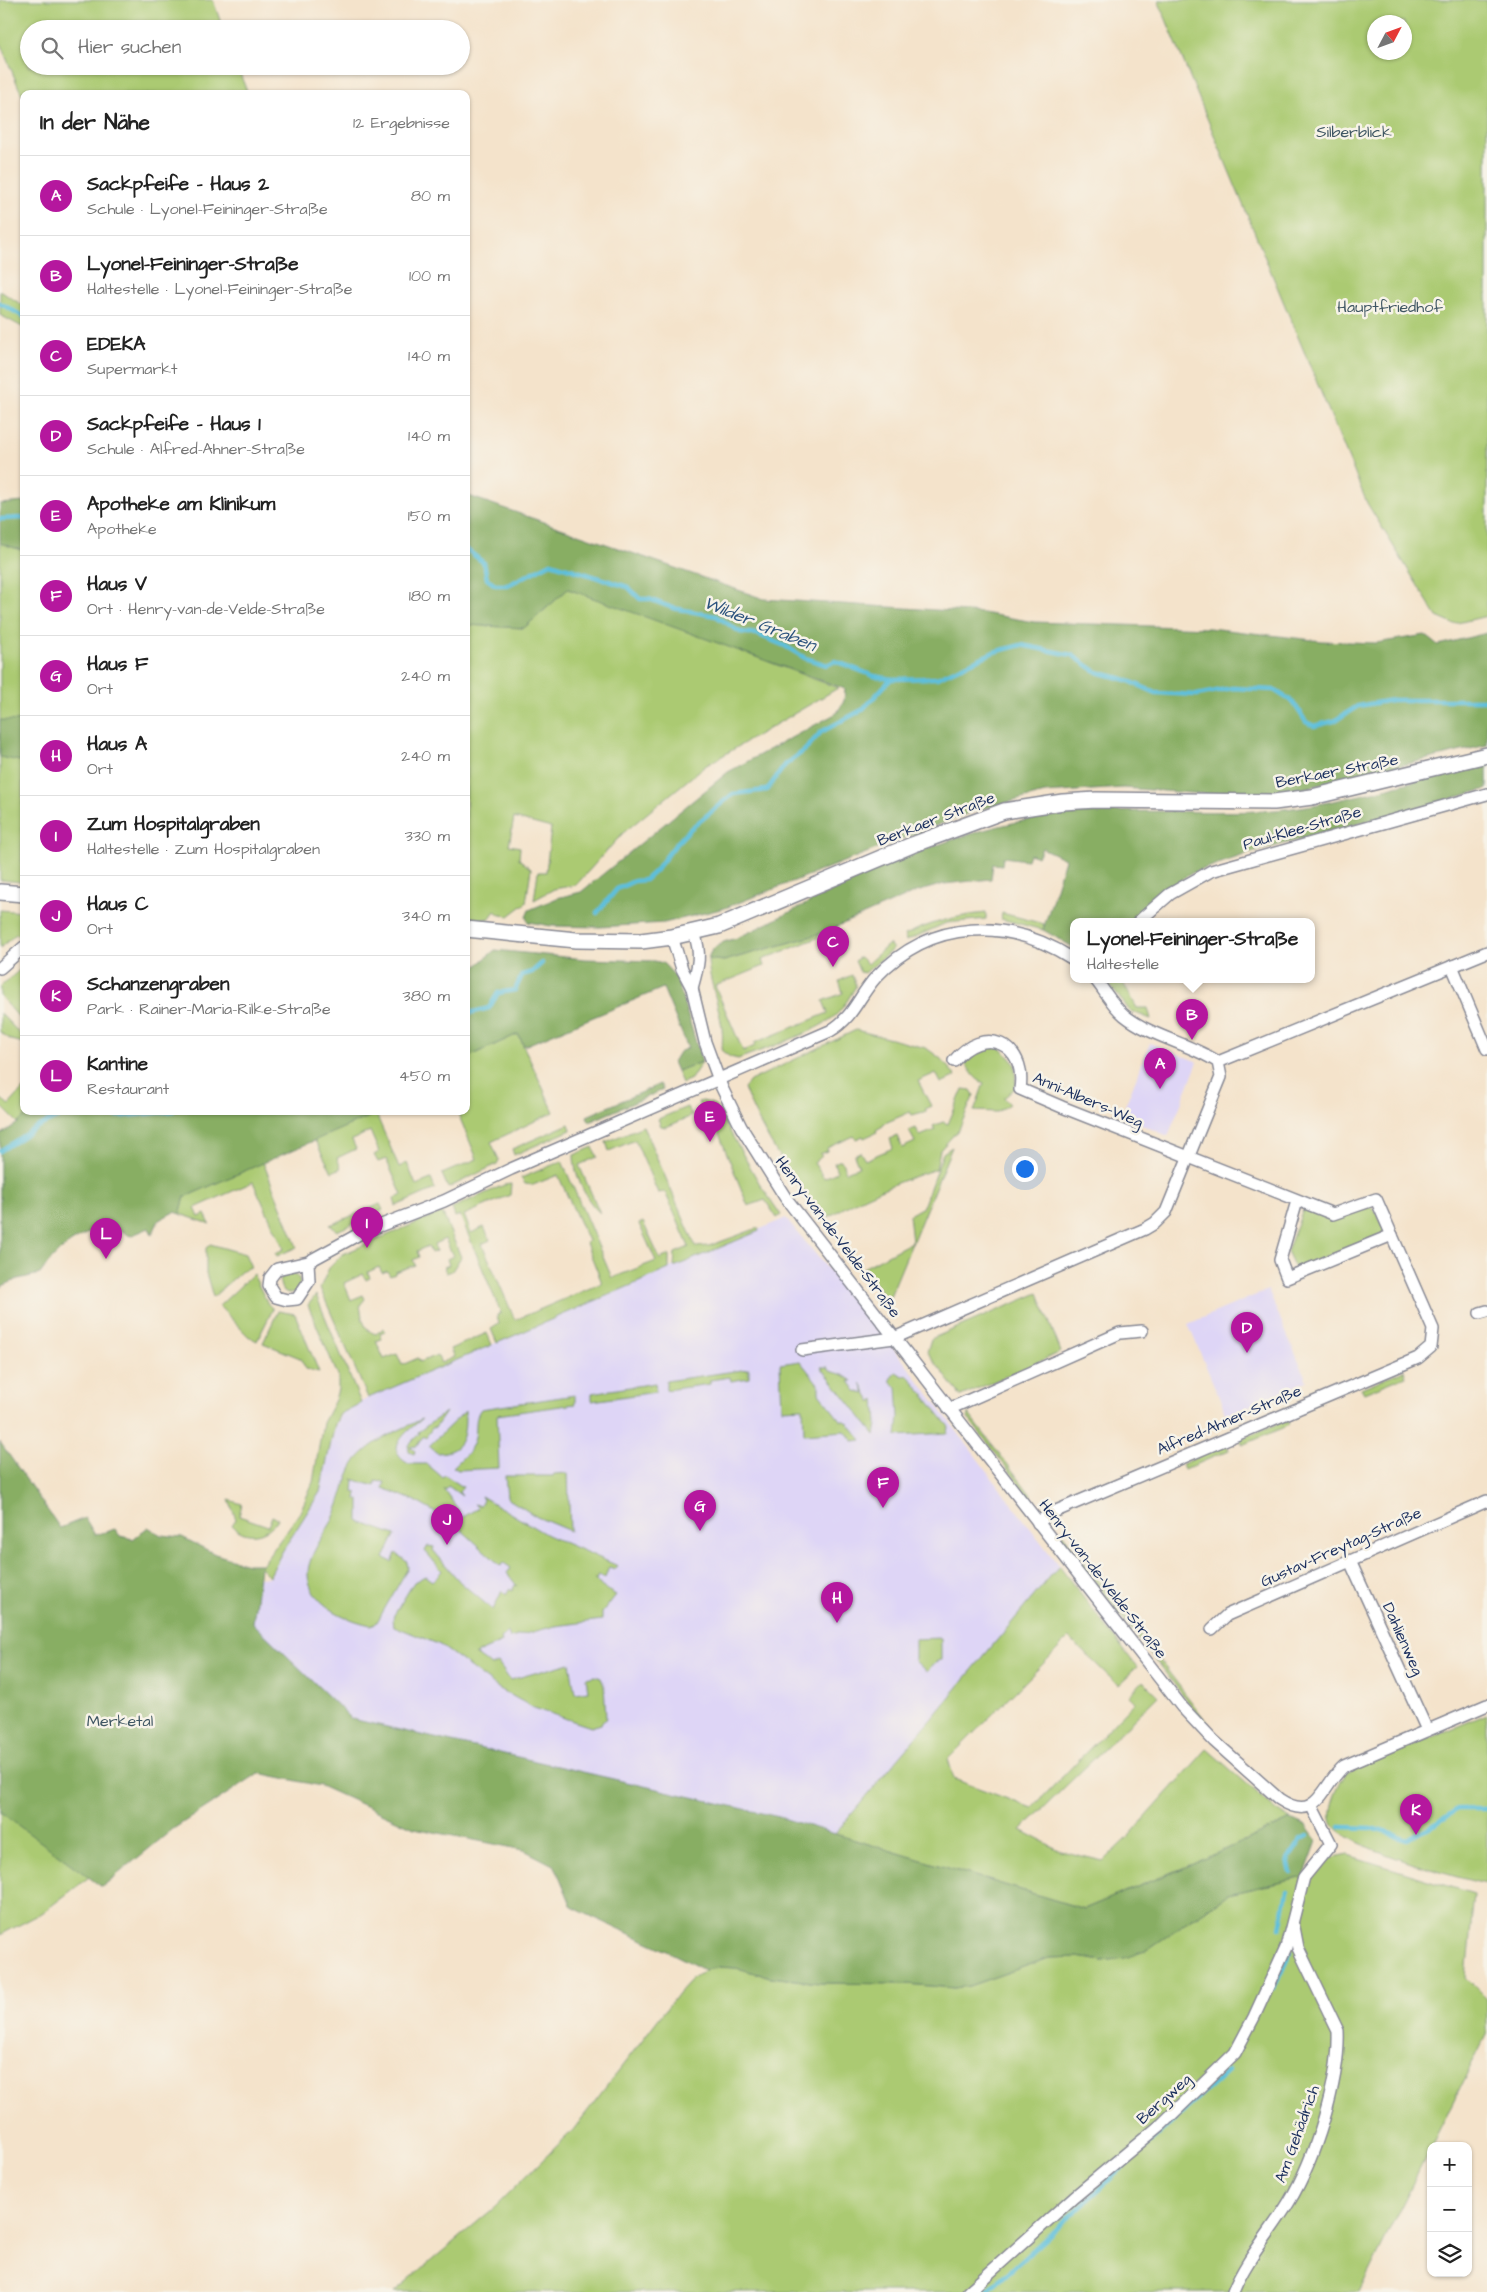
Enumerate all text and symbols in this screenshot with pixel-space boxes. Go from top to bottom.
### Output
north arrow [1367,15,1412,60]
search box [20,20,470,75]
icon: search [38,34,66,62]
text: Hier suchen [78,34,181,61]
text: In der Nähe [40,108,150,137]
text: 12 Ergebnisse [353,112,450,134]
park label: Silberblick [1316,121,1392,143]
text: Sackpfeife - Haus 2 [87,171,269,198]
text: A [51,185,61,207]
text: 80 m [411,185,450,207]
text: Schule · Lyonel-Feininger-Straße [87,198,328,220]
text: Lyonel-Feininger-Straße [87,251,298,278]
text: B [50,265,62,287]
text: 100 m [409,265,450,287]
text: Haltestelle · Lyonel-Feininger-Straße [87,278,352,300]
park label: Hauptfriedhof [1337,296,1443,318]
text: EDEKA [87,331,145,358]
text: C [50,345,62,367]
text: 140 m [408,345,450,367]
text: Supermarkt [87,358,178,380]
text: Sackpfeife - Haus 1 [87,411,261,438]
text: D [51,425,61,447]
text: 140 m [408,425,450,447]
text: Schule · Alfred-Ahner-Straße [87,438,305,460]
text: Apotheke am Klinikum [87,491,275,518]
text: E [51,505,61,527]
text: 150 m [408,505,450,527]
text: Apotheke [87,518,157,540]
text: Haus V [87,571,147,598]
text: F [50,585,62,607]
text: 180 m [409,585,450,607]
water label: Wilder Graben [700,590,822,659]
text: Ort · Henry-van-de-Velde-Straße [87,598,325,620]
text: Haus F [87,651,148,678]
text: G [50,665,62,687]
text: 240 m [401,665,450,687]
text: Ort [87,678,113,700]
text: Haus A [87,731,147,758]
text: H [51,745,61,767]
text: 240 m [401,745,450,767]
street label: Berkaer Straße [1274,748,1401,794]
text: Ort [87,758,113,780]
street label: Berkaer Straße [874,786,998,852]
street label: Paul-Klee-Straße [1240,800,1364,855]
text: Zum Hospitalgraben [87,811,260,838]
text: I [55,825,57,847]
text: 330 m [405,825,450,847]
text: Haltestelle · Zum Hospitalgraben [87,838,320,860]
text: Haus C [87,891,148,918]
text: J [52,905,60,927]
text: 340 m [402,905,450,927]
text: Ort [87,918,113,940]
popup [1070,918,1315,983]
pin: C [817,926,849,967]
text: Lyonel-Feininger-Straße [1087,926,1298,953]
text: Haltestelle [1087,953,1159,975]
text: Schanzengraben [87,971,229,998]
text: K [51,985,61,1007]
text: 380 m [403,985,450,1007]
text: Park · Rainer-Maria-Rilke-Straße [87,998,331,1020]
pin: B [1176,999,1208,1040]
pin: A [1144,1048,1176,1089]
text: Kantine [87,1051,148,1078]
text: L [50,1065,62,1087]
text: 450 m [399,1065,450,1087]
street label: Anni-Albers-Weg [1029,1067,1147,1134]
text: Restaurant [87,1078,169,1100]
pin: E [694,1101,726,1142]
street label: Henry-van-de-Velde-Straße [769,1152,906,1323]
your location [1012,1156,1038,1182]
pin: I [351,1207,383,1248]
pin: L [90,1218,122,1259]
pin: D [1231,1312,1263,1353]
street label: Alfred-Ahner-Straße [1153,1379,1305,1460]
pin: F [867,1467,899,1508]
pin: G [684,1490,716,1531]
street label: Henry-van-de-Velde-Straße [1033,1495,1173,1664]
street label: Gustav-Freytag-Straße [1257,1501,1426,1593]
pin: J [431,1504,463,1545]
pin: H [821,1582,853,1623]
street label: Dahlienweg [1376,1599,1429,1679]
park label: Merketal [87,1710,153,1732]
pin: K [1400,1794,1432,1835]
street label: Bergweg [1132,2068,1197,2130]
street label: Am Gehädrich [1269,2082,1325,2186]
map controls [1427,2142,1472,2277]
button: + [1427,2142,1472,2187]
button: − [1427,2187,1472,2232]
button: layers [1427,2232,1472,2277]

